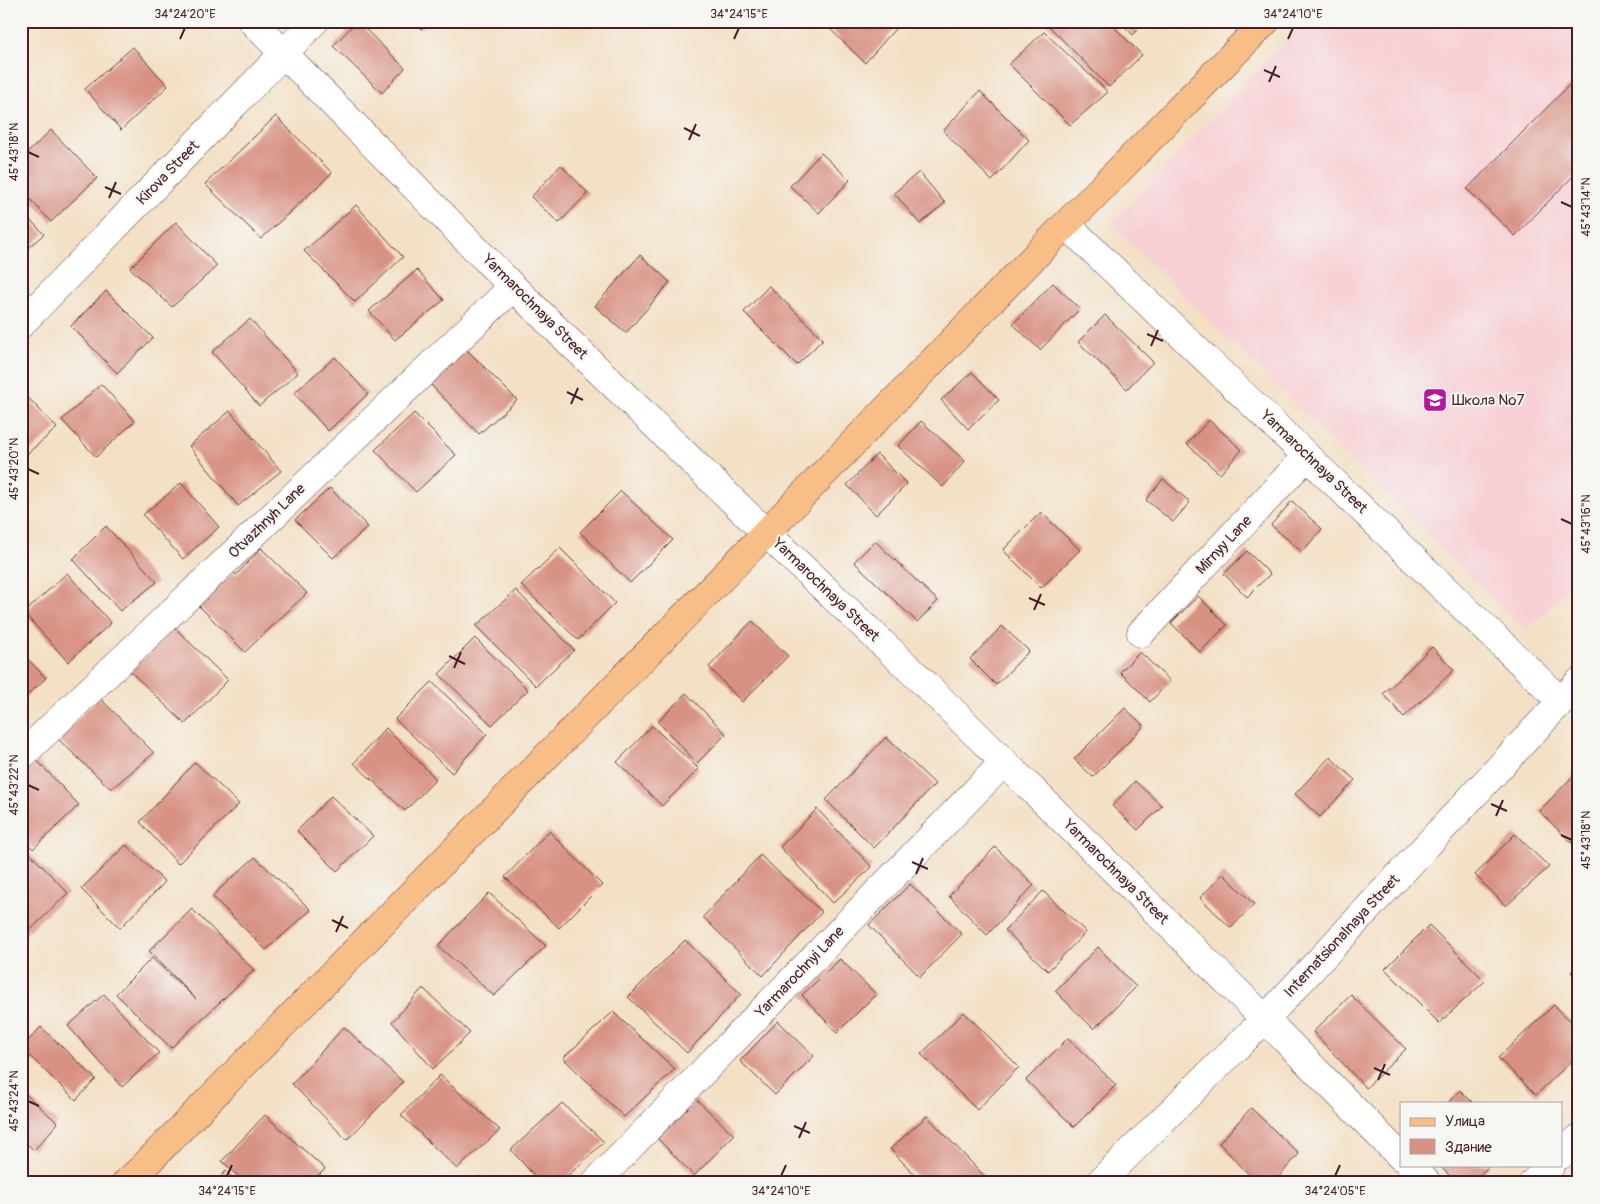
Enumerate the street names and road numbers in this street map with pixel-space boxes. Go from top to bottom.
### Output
street label: Kirova Street [133,136,204,209]
street label: Yarmarochnaya Street [478,250,592,364]
street label: Yarmarochnaya Street [1256,405,1372,519]
street label: Otvazhnyh Lane [224,479,310,563]
street label: Mirnyy Lane [1192,511,1257,579]
street label: Yarmarochnaya Street [768,533,884,647]
street label: Yarmarochnaya Street [1059,815,1173,929]
street label: Internatsionalnaya Street [1280,870,1405,1002]
street label: Yarmarochnyi Lane [751,922,849,1022]

